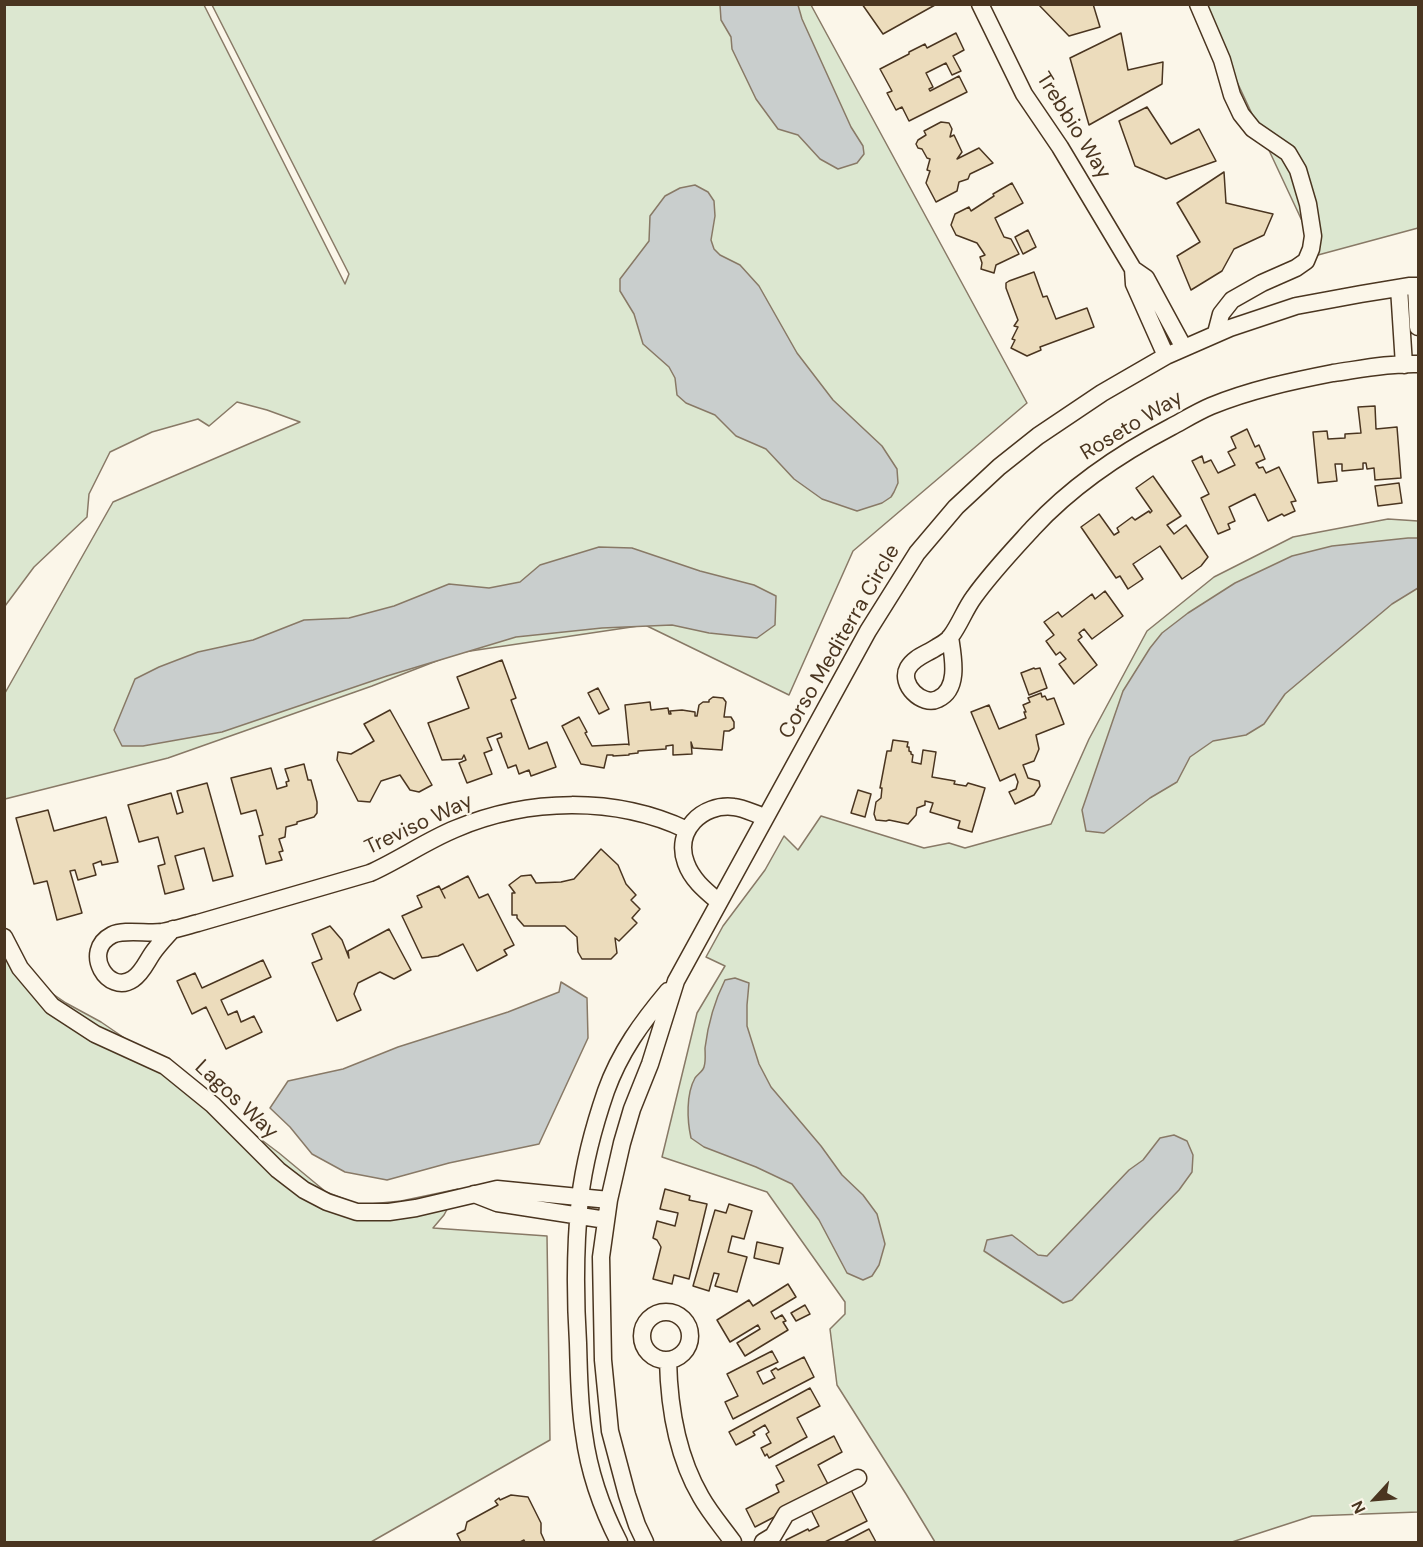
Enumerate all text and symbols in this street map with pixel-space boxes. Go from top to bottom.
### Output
street label: Trebbio Way [1030,68,1116,184]
street label: Roseto Way [1076,386,1188,466]
street label: Corso Mediterra Circle [774,540,906,744]
street label: Treviso Way [361,789,477,861]
street label: Lagos Way [189,1055,283,1145]
north arrow [1345,1469,1405,1529]
text: N [1346,1497,1370,1517]

